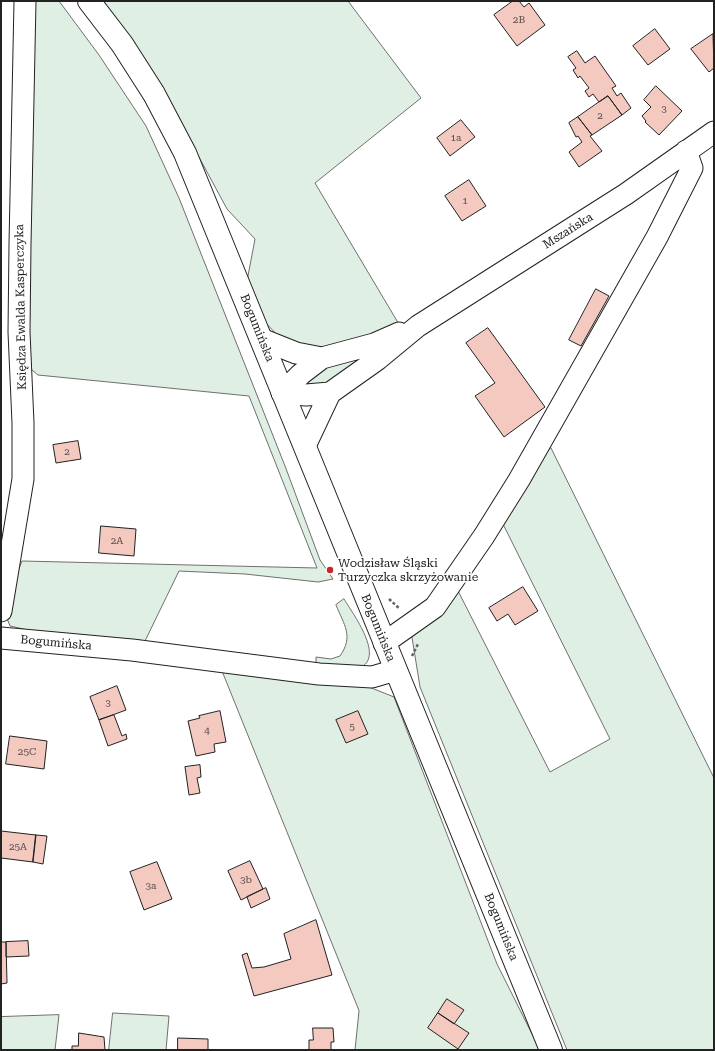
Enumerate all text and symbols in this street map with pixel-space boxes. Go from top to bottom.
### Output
house number: 2B [513,14,525,26]
house number: 3 [661,103,667,115]
house number: 2 [597,110,603,122]
house number: 1a [450,132,462,144]
house number: 1 [462,195,468,207]
street label: Mszańska [540,210,596,252]
street label: Księdza Ewalda Kasperczyka [12,224,30,390]
street label: Bogumińska [237,292,277,364]
house number: 2 [64,446,70,458]
house number: 2A [111,535,123,547]
place label: Wodzisław Śląski Turzyczka skrzyżowanie [338,556,478,584]
marker: Wodzisław Śląski Turzyczka skrzyżowanie [325,565,335,575]
street label: Bogumińska [358,592,398,664]
street label: Bogumińska [20,633,92,653]
house number: 3 [105,697,111,709]
house number: 5 [349,721,355,733]
house number: 4 [204,725,210,737]
house number: 25C [18,746,36,758]
house number: 25A [9,841,27,853]
house number: 3b [240,874,252,886]
house number: 3a [145,880,157,892]
street label: Bogumińska [481,891,521,963]

